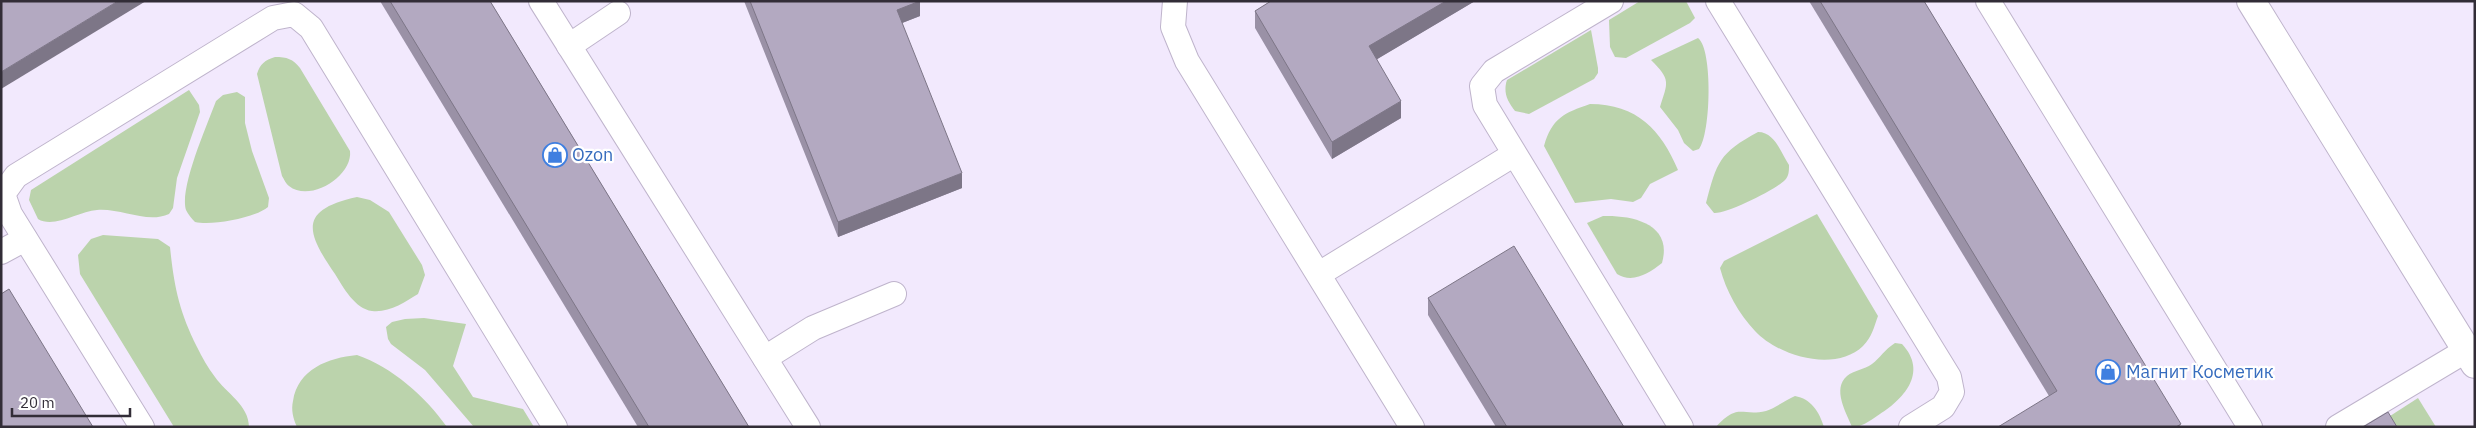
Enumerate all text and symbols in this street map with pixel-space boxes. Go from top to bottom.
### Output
shop icon: Ozon [542,142,568,168]
place label: Ozon [572,143,613,166]
shop icon: Магнит Косметик [2095,359,2121,385]
place label: Магнит Косметик [2126,360,2274,383]
scale bar [12,386,130,418]
text: 20 m [20,393,55,412]

